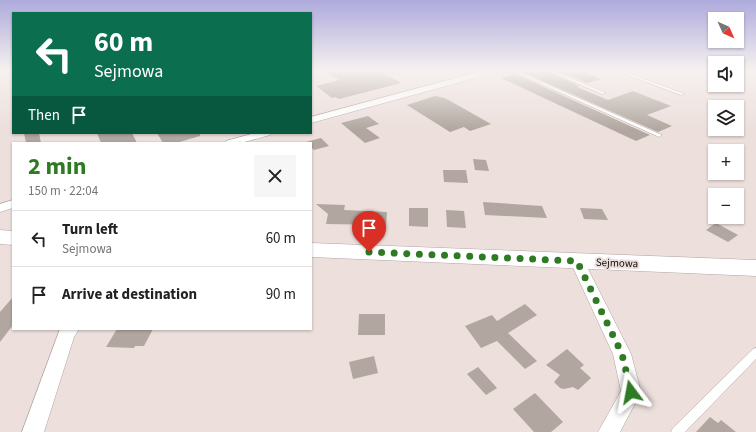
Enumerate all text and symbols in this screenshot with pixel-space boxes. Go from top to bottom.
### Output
north arrow [708,12,744,48]
map controls [708,12,744,224]
text: 60 m [94,22,153,62]
icon: left [28,28,80,80]
button: sound [708,56,744,92]
text: Sejmowa [94,59,163,84]
button: layers [708,100,744,136]
icon: arrive [68,104,90,126]
text: Then [28,105,60,126]
button: + [708,144,744,180]
text: 2 min [28,149,86,184]
button: close [254,155,296,197]
text: 150 m · 22:04 [28,182,98,200]
button: − [708,188,744,224]
pin [352,211,386,252]
icon: arrive [358,217,380,239]
text: Turn left [62,219,118,240]
icon: left [28,228,50,250]
text: 60 m [266,228,296,249]
text: Sejmowa [62,240,112,258]
street label: Sejmowa [596,255,638,271]
icon: arrive [28,284,50,306]
text: Arrive at destination [62,284,197,305]
text: 90 m [266,284,296,305]
position arrow [610,371,652,413]

